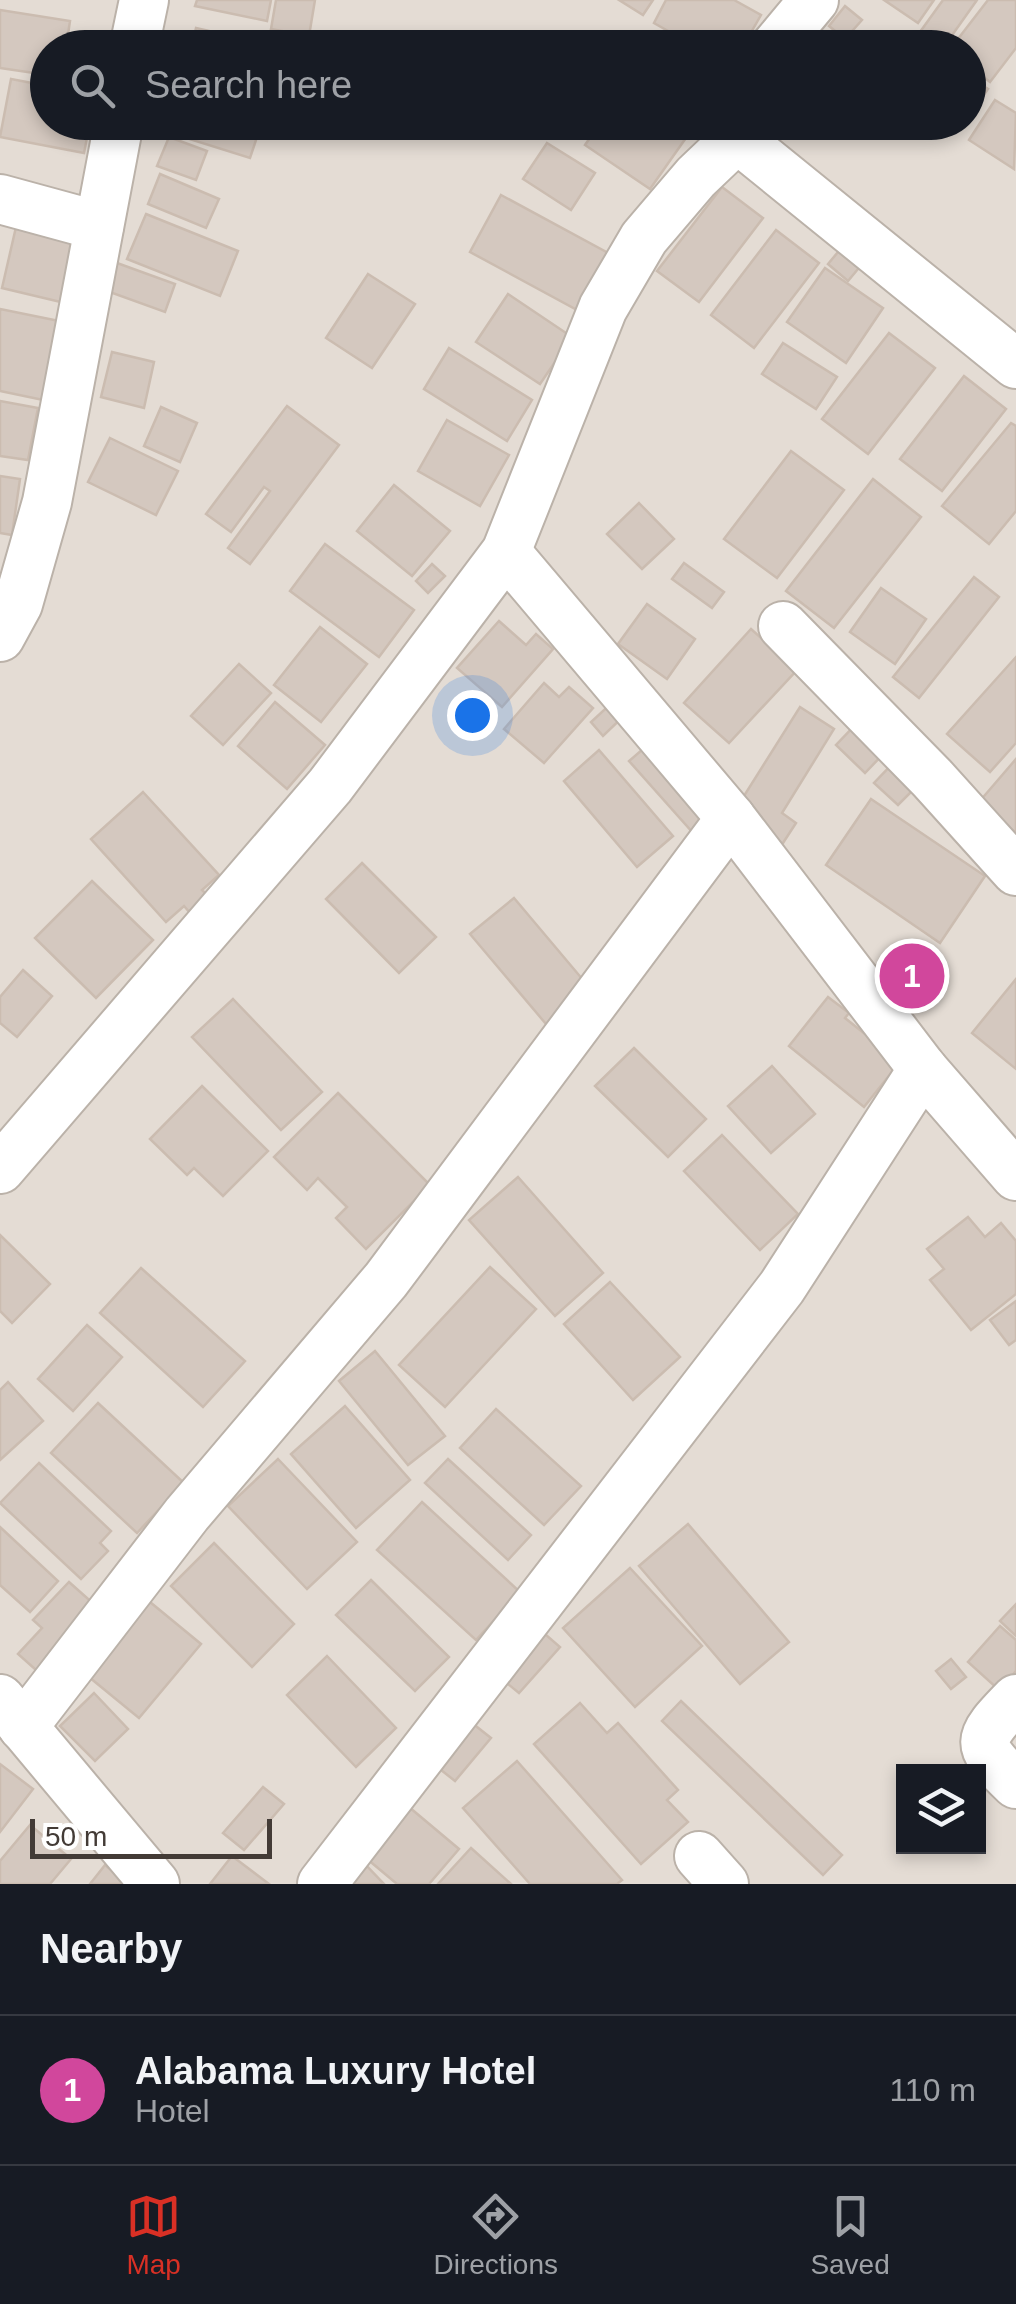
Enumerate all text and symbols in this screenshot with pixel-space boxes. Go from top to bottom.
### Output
search box [30,30,986,140]
icon: search [65,58,120,113]
text: Search here [145,64,352,106]
your location [447,690,498,741]
pin: 1 [880,938,944,1014]
map controls [896,1764,986,1854]
button: layers [896,1764,986,1854]
scale bar [30,1814,272,1858]
text: 50 m [45,1821,107,1852]
text: Nearby [40,1925,182,1972]
text: Alabama Luxury Hotel [135,2050,536,2092]
text: 1 [64,2072,81,2108]
text: 110 m [889,2072,976,2108]
text: Hotel [135,2093,210,2129]
tab: Map [126,2189,181,2281]
tab: Directions [434,2189,558,2281]
tab: Saved [810,2189,890,2281]

